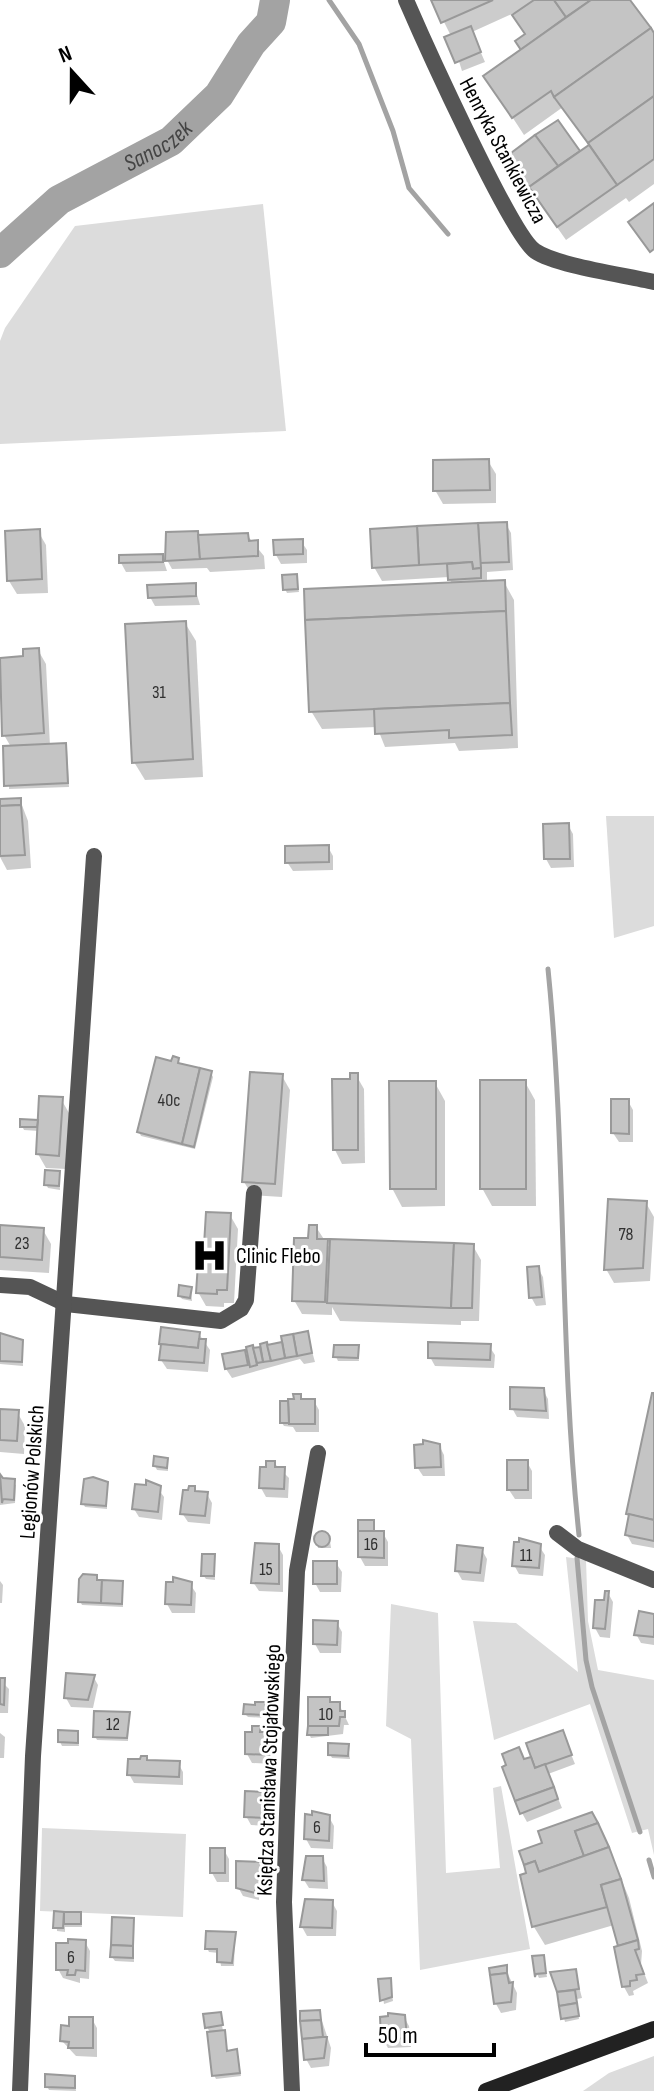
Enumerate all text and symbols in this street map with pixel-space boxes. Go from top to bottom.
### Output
north arrow [32,32,112,112]
text: N [55,40,76,69]
street label: Henryka Stankiewicza [453,73,552,228]
water label: Sanoczek [119,114,199,178]
house number: 31 [152,682,167,703]
house number: 40c [158,1090,180,1111]
house number: 78 [618,1224,634,1245]
house number: 23 [15,1233,30,1254]
hospital icon: Clinic Flebo [191,1236,229,1274]
place label: Clinic Flebo [236,1243,321,1270]
street label: Legionów Polskich [14,1404,51,1540]
house number: 16 [364,1534,378,1555]
house number: 11 [520,1545,533,1566]
house number: 15 [259,1559,273,1580]
street label: Księdza Stanisława Stojałowskiego [252,1644,287,1896]
house number: 10 [319,1704,333,1725]
house number: 12 [106,1714,120,1735]
house number: 6 [313,1817,321,1838]
house number: 6 [67,1947,75,1968]
scale bar [366,2007,494,2057]
text: 50 m [378,2021,418,2050]

